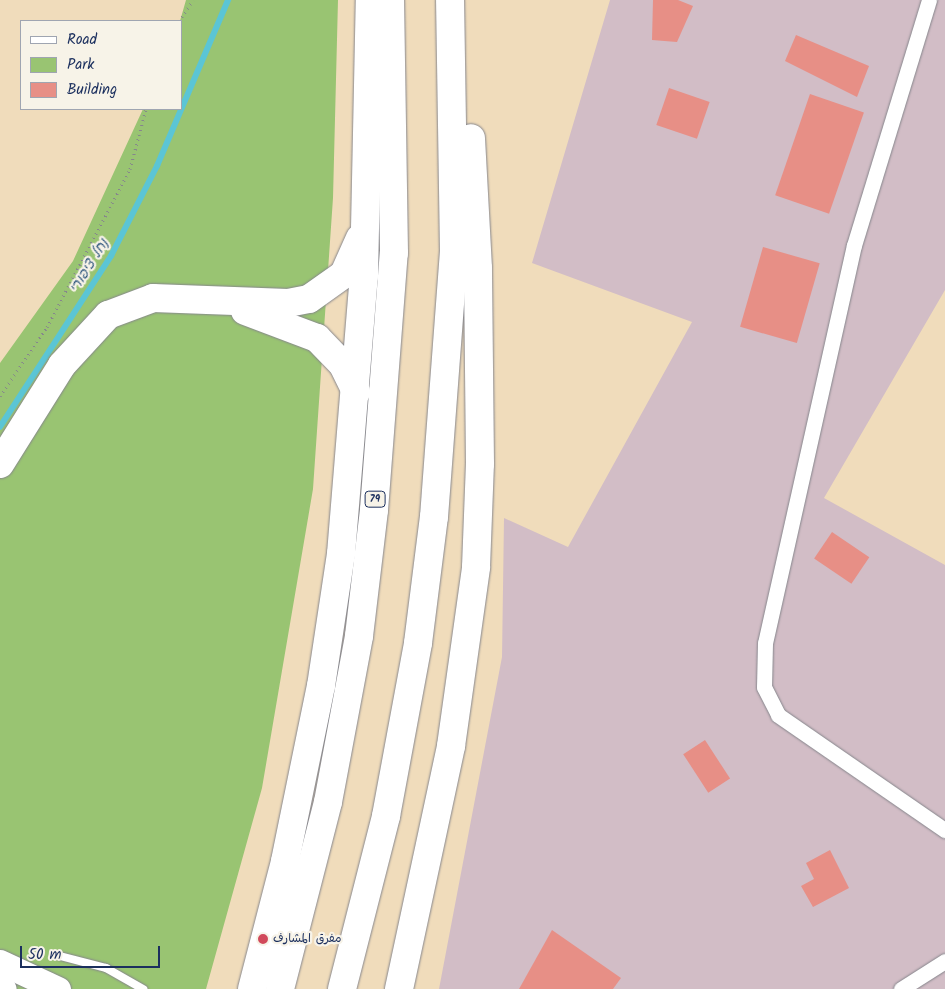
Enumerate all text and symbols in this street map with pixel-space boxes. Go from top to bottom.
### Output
legend [20,20,182,110]
text: Road [67,28,97,52]
text: Park [67,53,94,77]
text: Building [67,78,117,102]
water label: נחל ציפורי [66,236,112,296]
road number: 79 [364,490,386,508]
place label: مفرق المشارف [273,932,342,946]
marker: مفرق المشارف [257,933,269,945]
scale bar [22,936,162,968]
text: 50 m [28,943,62,967]

